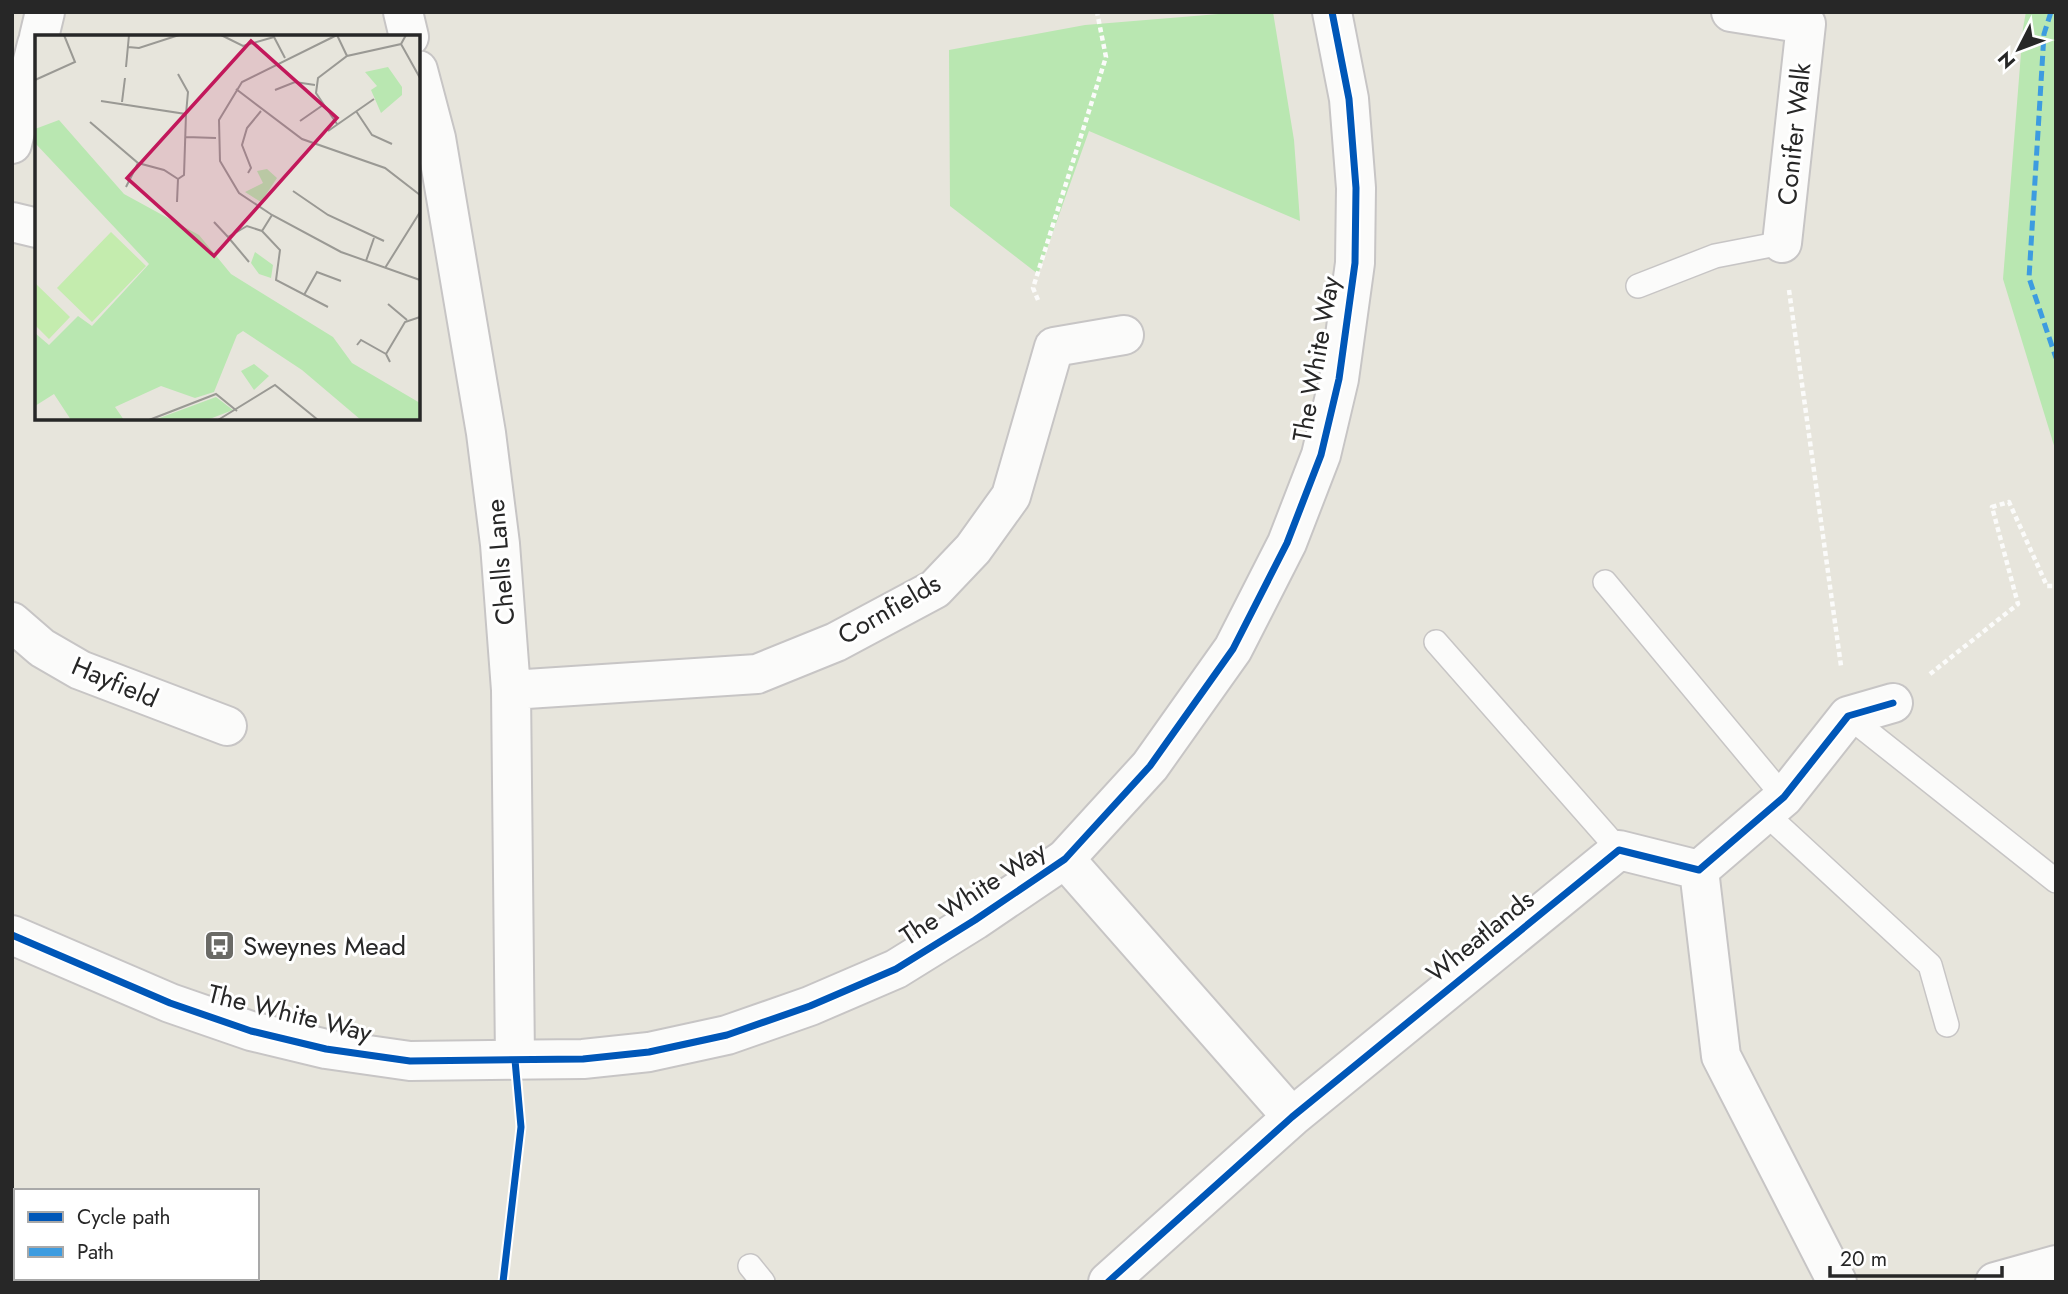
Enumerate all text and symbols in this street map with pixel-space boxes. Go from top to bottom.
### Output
north arrow [1984,14,2054,84]
inset map [35,35,420,420]
text: N [1992,45,2022,75]
street label: Conifer Walk [1768,60,1820,207]
street label: The White Way [1283,273,1349,445]
street label: Chells Lane [476,497,524,627]
street label: Cornfields [830,564,948,654]
street label: Hayfield [66,647,164,717]
street label: The White Way [892,831,1054,955]
street label: Wheatlands [1418,881,1542,991]
place label: Sweynes Mead [243,927,406,965]
bus stop icon: Sweynes Mead [203,929,237,963]
street label: The White Way [204,974,376,1052]
legend [14,1189,259,1280]
text: Cycle path [77,1202,170,1232]
scale bar [1830,1234,2002,1278]
text: Path [77,1237,114,1267]
text: 20 m [1840,1244,1887,1274]

